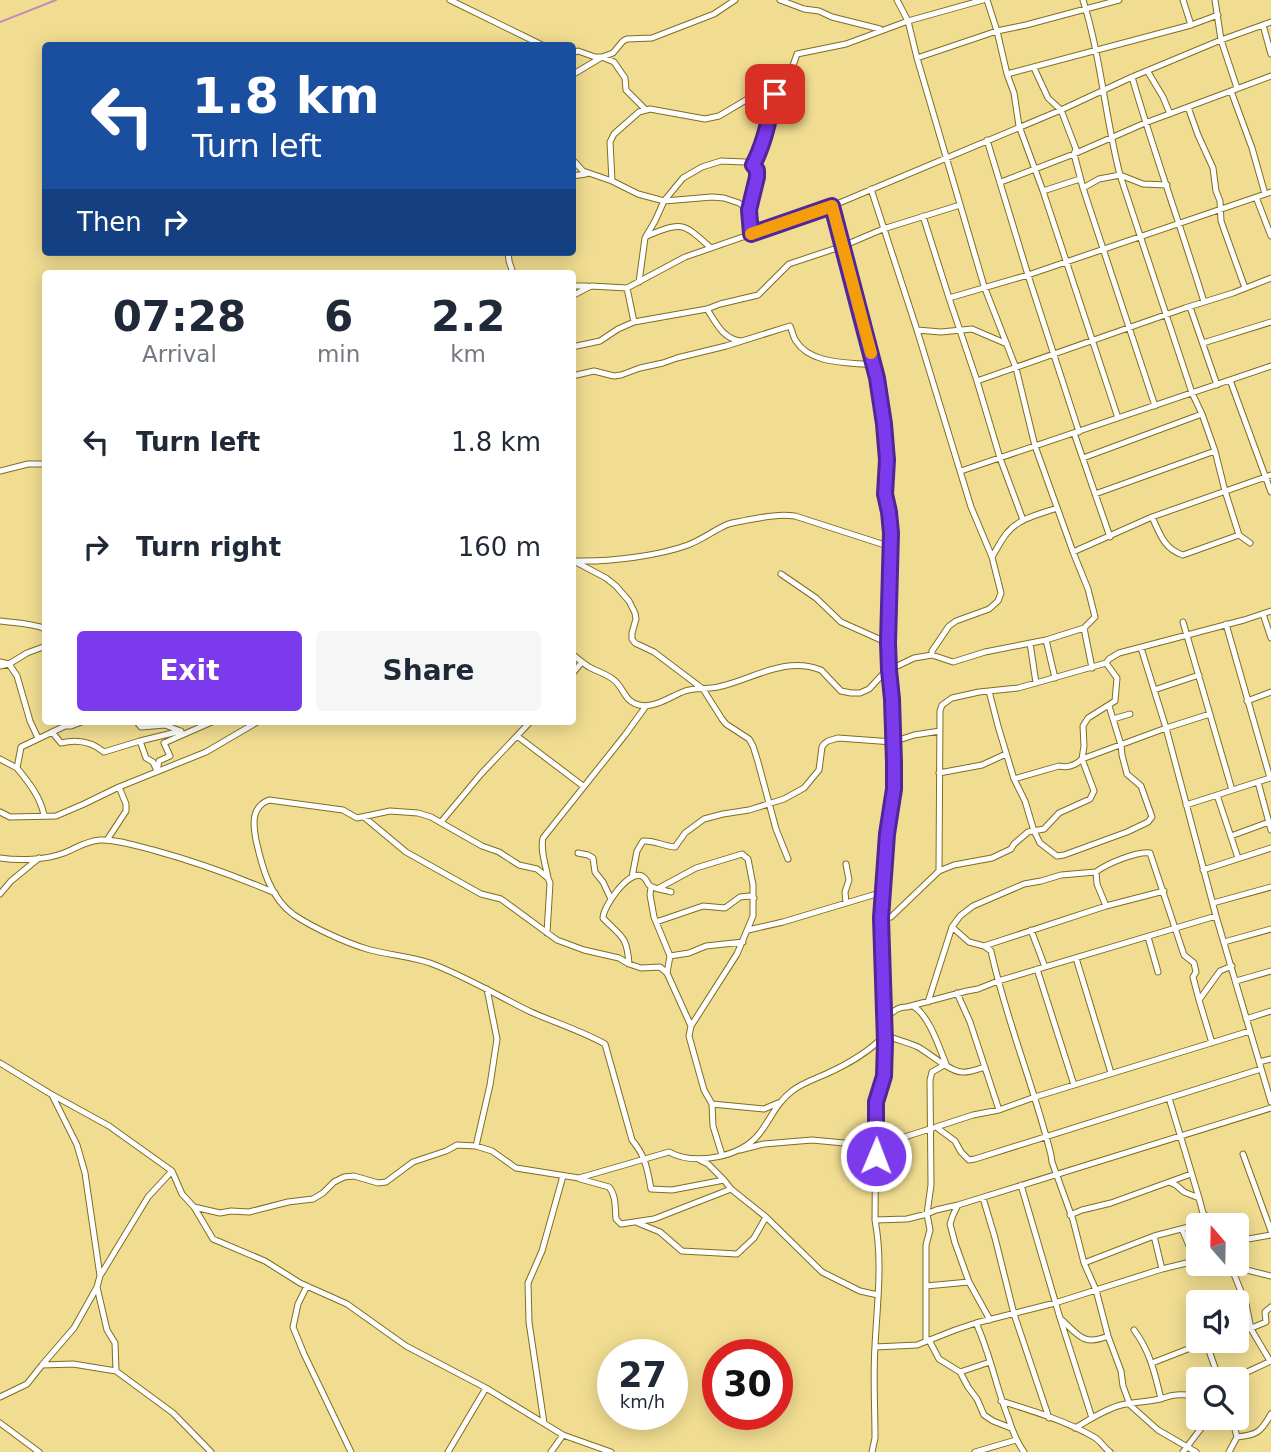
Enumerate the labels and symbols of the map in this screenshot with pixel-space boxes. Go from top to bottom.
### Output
pin [745,64,805,124]
position arrow [839,1119,913,1193]
north arrow [1186,1213,1250,1276]
speed limit sign: 30 [702,1339,793,1430]

